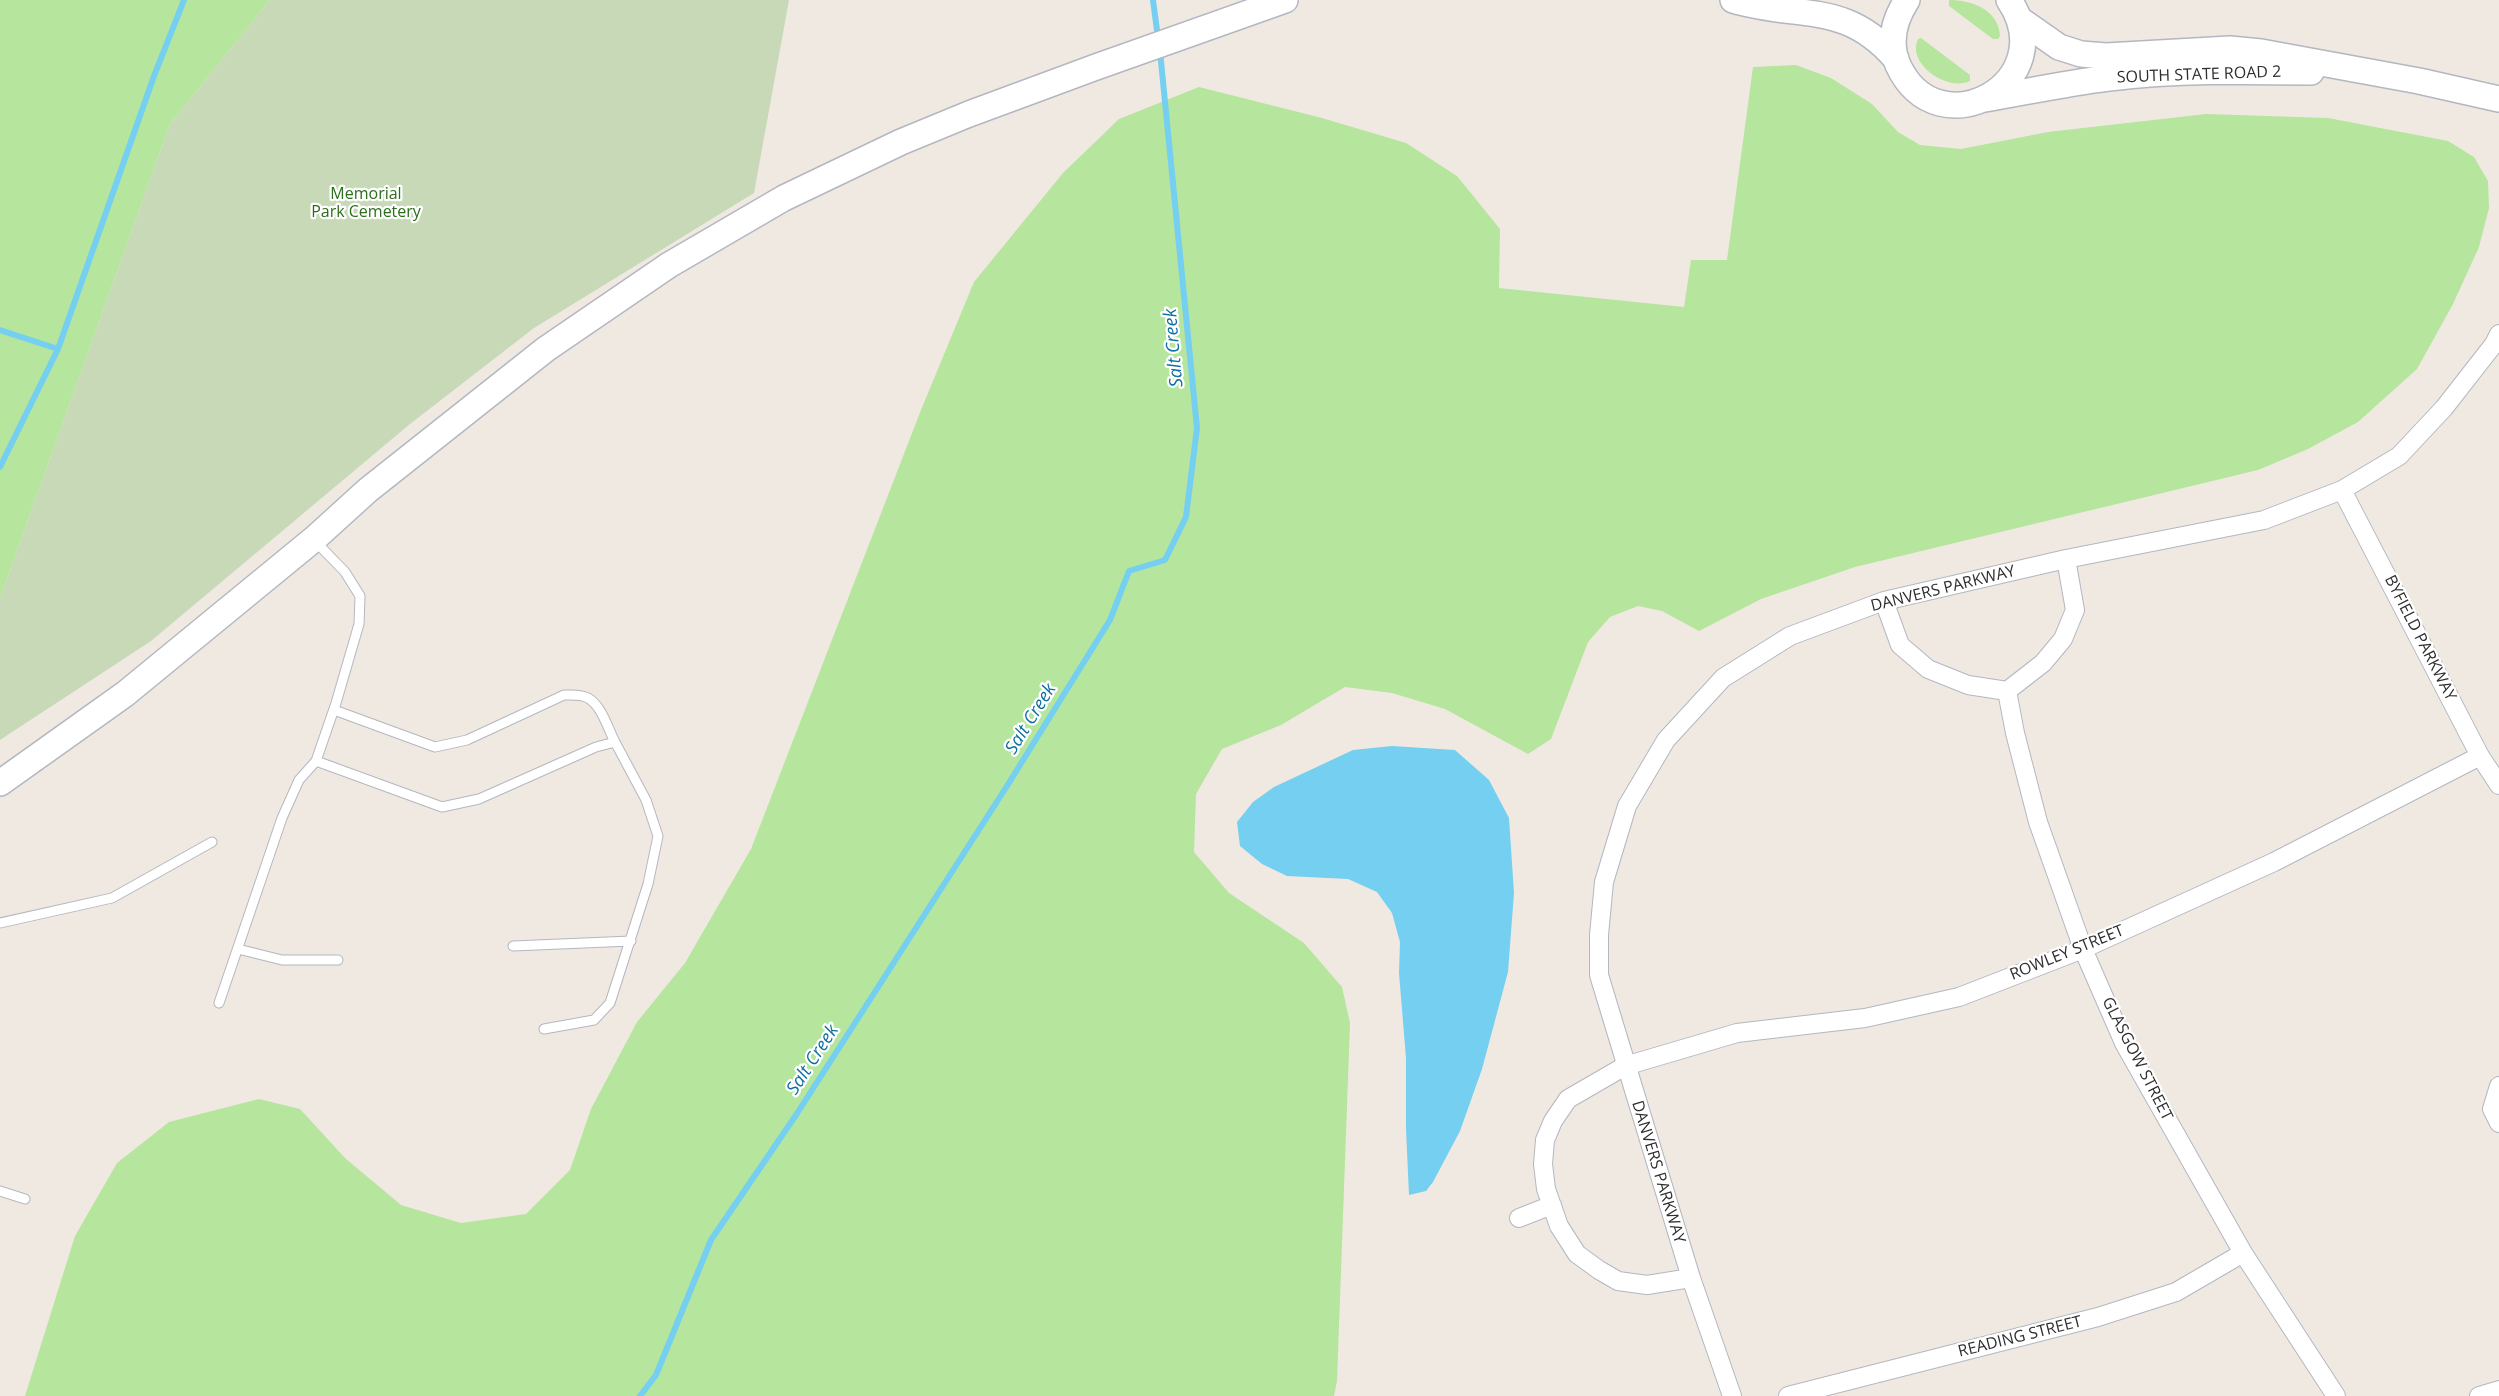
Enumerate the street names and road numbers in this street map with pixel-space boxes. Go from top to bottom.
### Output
street label: SOUTH STATE ROAD 2 [2116,63,2282,87]
street label: DANVERS PARKWAY [1869,562,2017,616]
street label: BYFIELD PARKWAY [2380,572,2460,704]
street label: ROWLEY STREET [2007,921,2127,985]
street label: GLASGOW STREET [2098,994,2176,1124]
street label: DANVERS PARKWAY [1627,1098,1689,1246]
street label: READING STREET [1956,1312,2084,1362]

